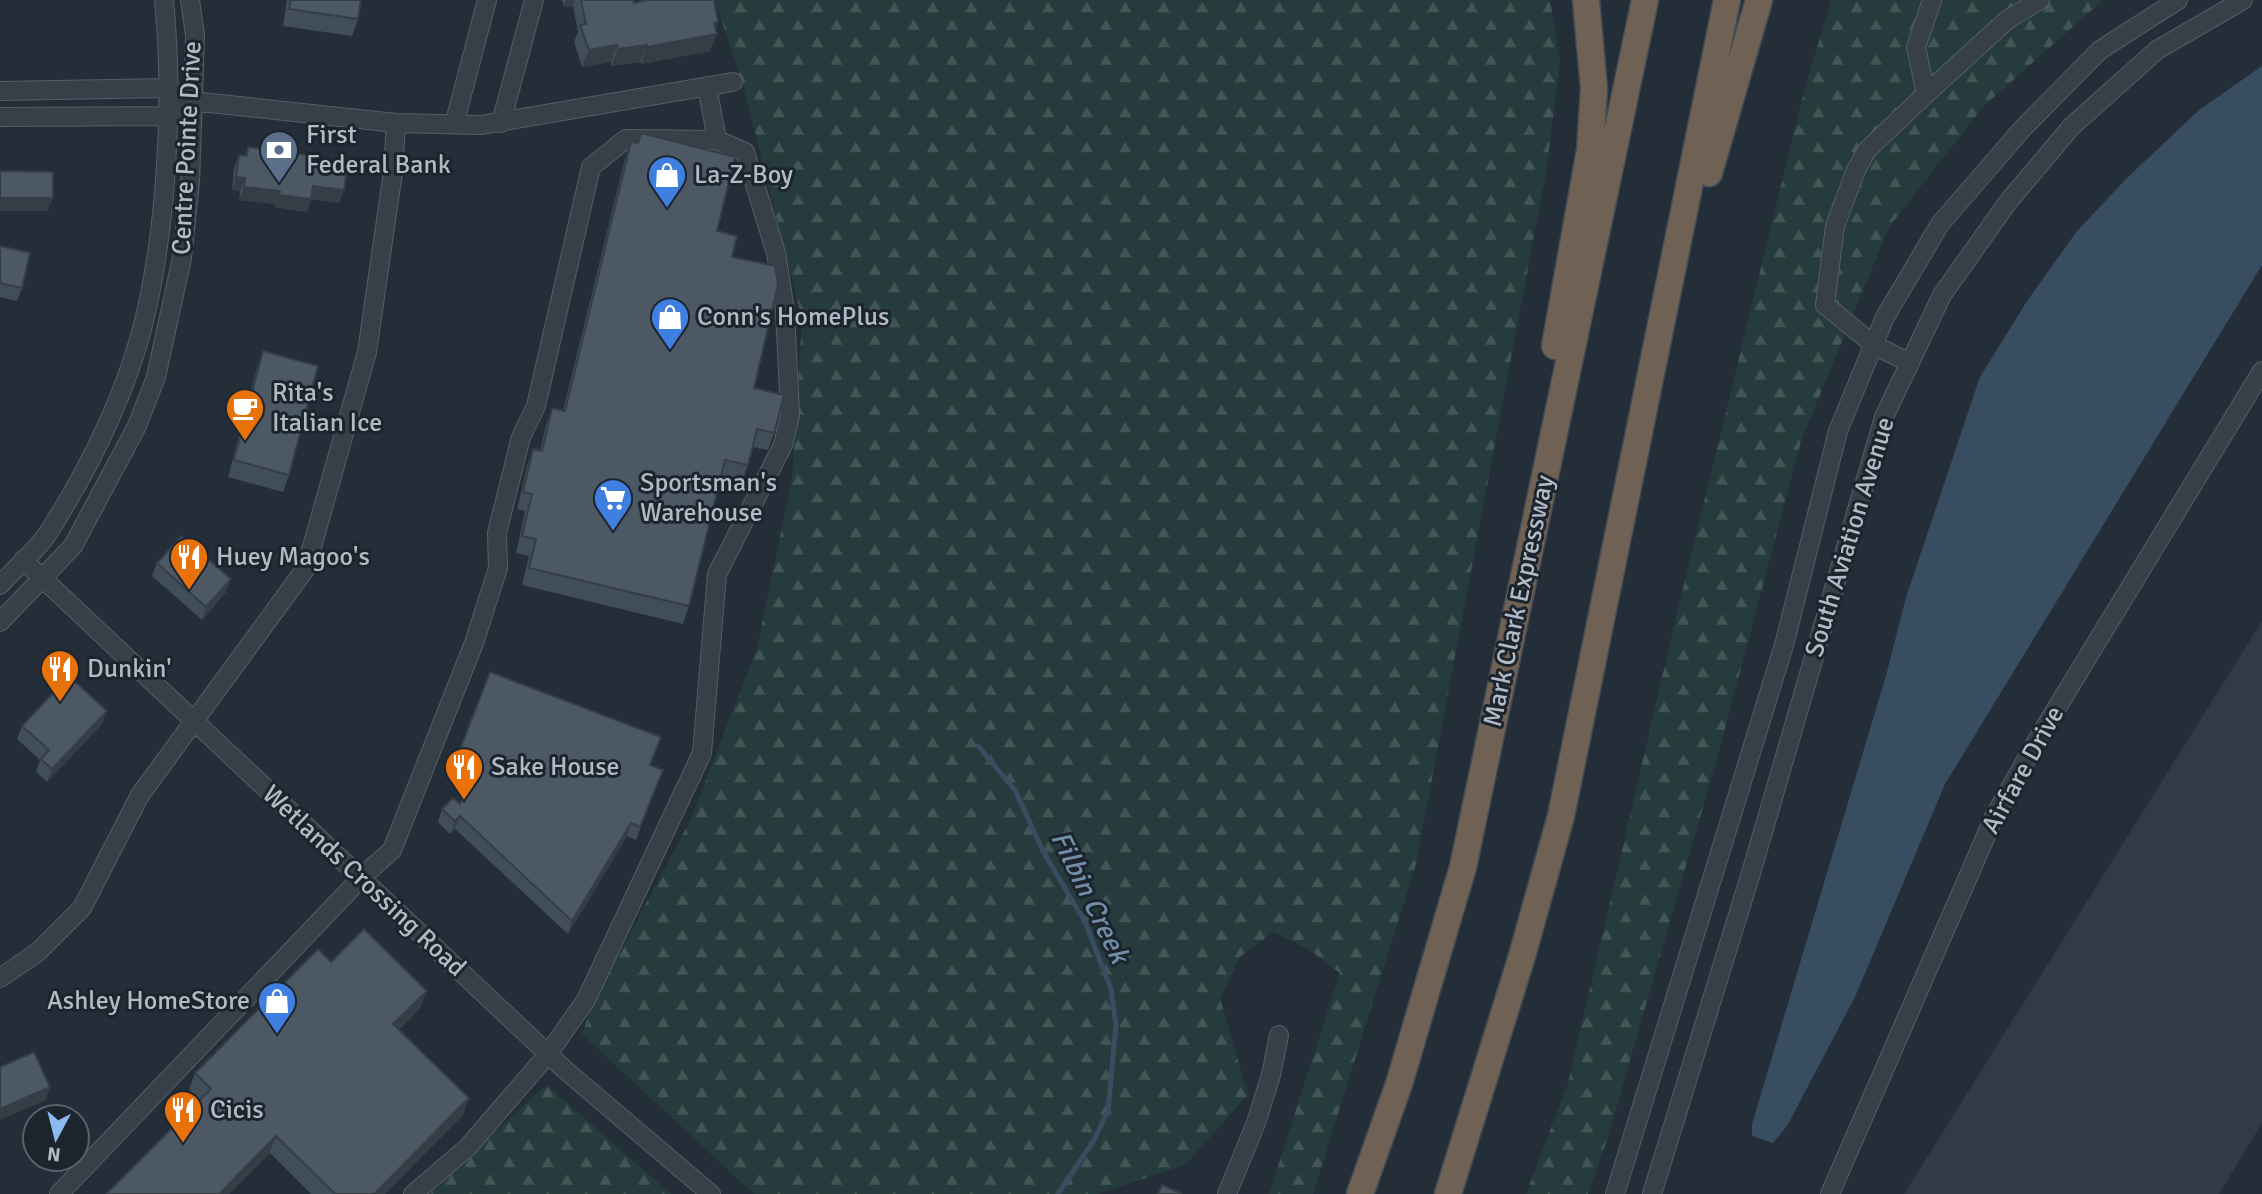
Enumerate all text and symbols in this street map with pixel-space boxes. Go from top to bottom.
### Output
street label: Centre Pointe Drive [165,40,209,256]
place label: First Federal Bank [306,119,451,181]
bank icon: First Federal Bank [258,129,300,184]
shop icon: La-Z-Boy [646,154,688,209]
place label: La-Z-Boy [694,159,793,191]
shop icon: Conn's HomePlus [649,296,691,351]
place label: Conn's HomePlus [697,301,889,333]
place label: Rita's Italian Ice [272,377,382,439]
cafe icon: Rita's Italian Ice [224,387,266,442]
street label: South Aviation Avenue [1798,413,1902,661]
place label: Sportsman's Warehouse [640,467,777,529]
street label: Mark Clark Expressway [1477,472,1561,730]
supermarket icon: Sportsman's Warehouse [592,477,634,532]
restaurant icon: Huey Magoo's [168,536,210,591]
place label: Huey Magoo's [216,541,370,573]
restaurant icon: Dunkin' [39,648,81,703]
place label: Dunkin' [87,653,172,685]
street label: Airfare Drive [1975,701,2071,839]
restaurant icon: Sake House [443,746,485,801]
place label: Sake House [491,751,620,783]
street label: Wetlands Crossing Road [256,778,472,984]
water label: Filbin Creek [1043,825,1138,971]
shop icon: Ashley HomeStore [256,980,298,1035]
place label: Ashley HomeStore [47,985,250,1017]
restaurant icon: Cicis [162,1089,204,1144]
place label: Cicis [210,1094,264,1126]
north arrow [21,1103,91,1173]
text: N [46,1141,62,1167]

